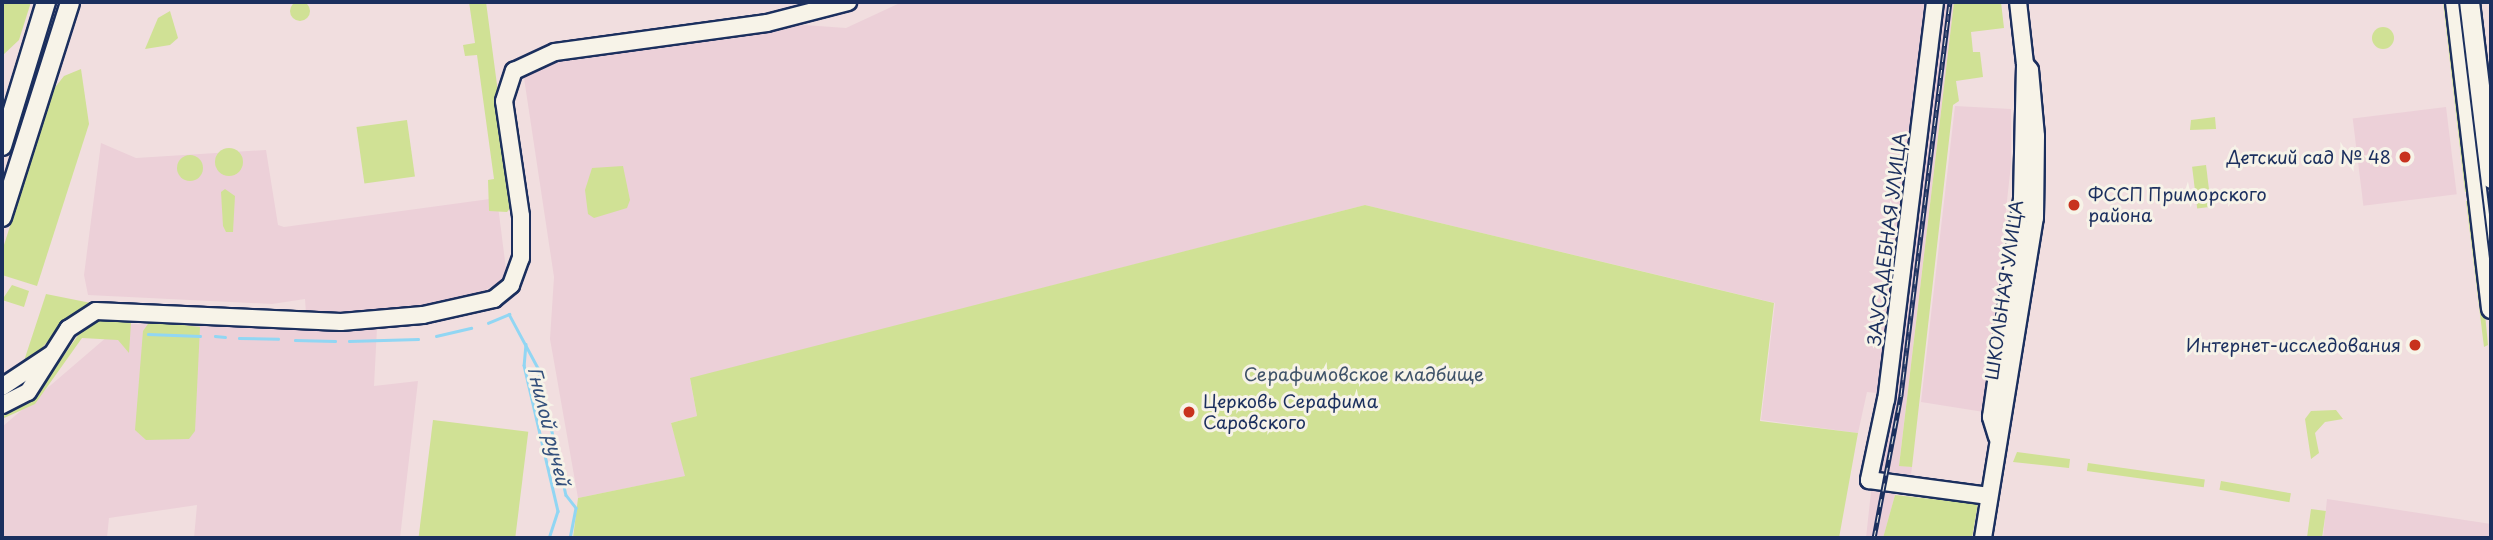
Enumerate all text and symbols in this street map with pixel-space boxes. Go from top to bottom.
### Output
street label: ЗАУСАДЕБНАЯ УЛИЦА [1863,131,1911,347]
place label: Детский сад № 48 [2225,146,2391,168]
marker: Детский сад № 48 [2397,149,2413,165]
place label: ФССП Приморского района [2088,184,2269,227]
marker: ФССП Приморского района [2066,197,2082,213]
street label: ШКОЛЬНАЯ УЛИЦА [1981,199,2027,381]
place label: Интернет-исследования [2186,334,2401,356]
marker: Интернет-исследования [2407,337,2423,353]
water label: Гнилой ручей [523,363,575,489]
park label: Серафимовское кладбище [1243,363,1485,385]
place label: Церковь Серафима Саровского [1203,391,1379,434]
marker: Церковь Серафима Саровского [1181,404,1197,420]

